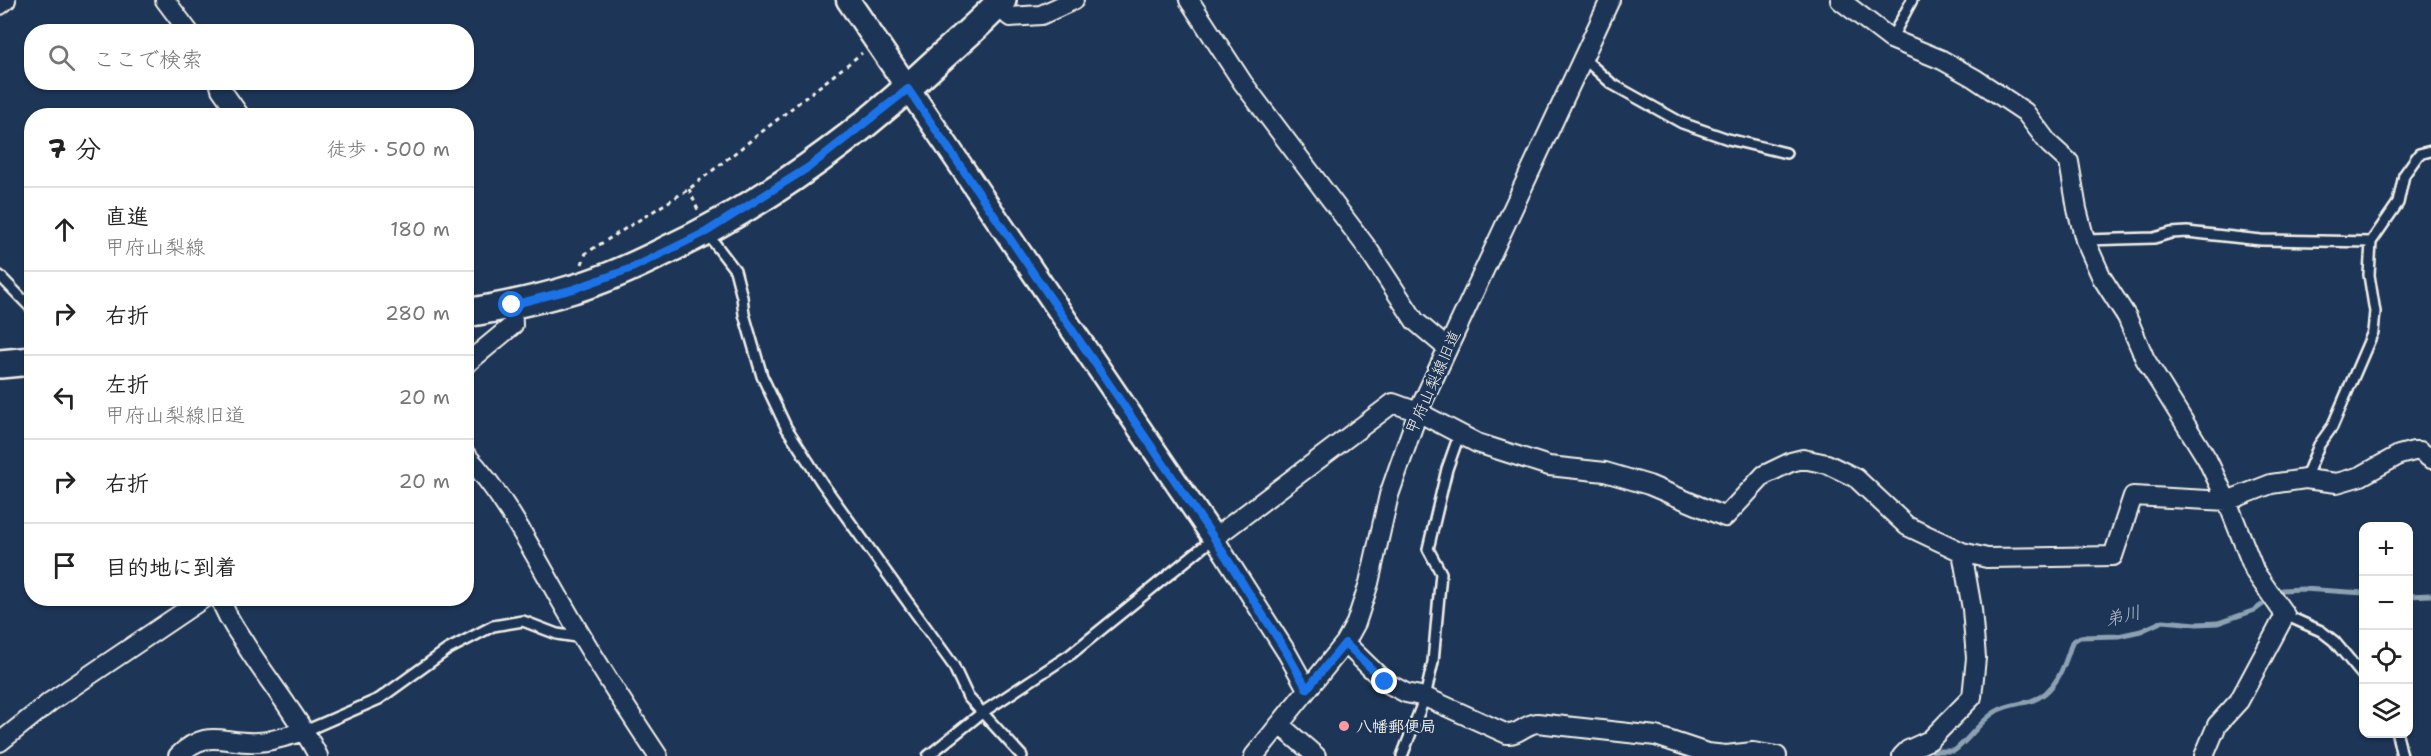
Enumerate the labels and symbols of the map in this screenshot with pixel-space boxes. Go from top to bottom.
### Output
route start [498,291,524,317]
street label: 甲府山梨線旧道 [1401,327,1465,437]
water label: 弟川 [2103,600,2143,632]
route end [1371,668,1397,694]
place label: 八幡郵便局 [1356,716,1436,737]
marker: 八幡郵便局 [1337,719,1351,733]

